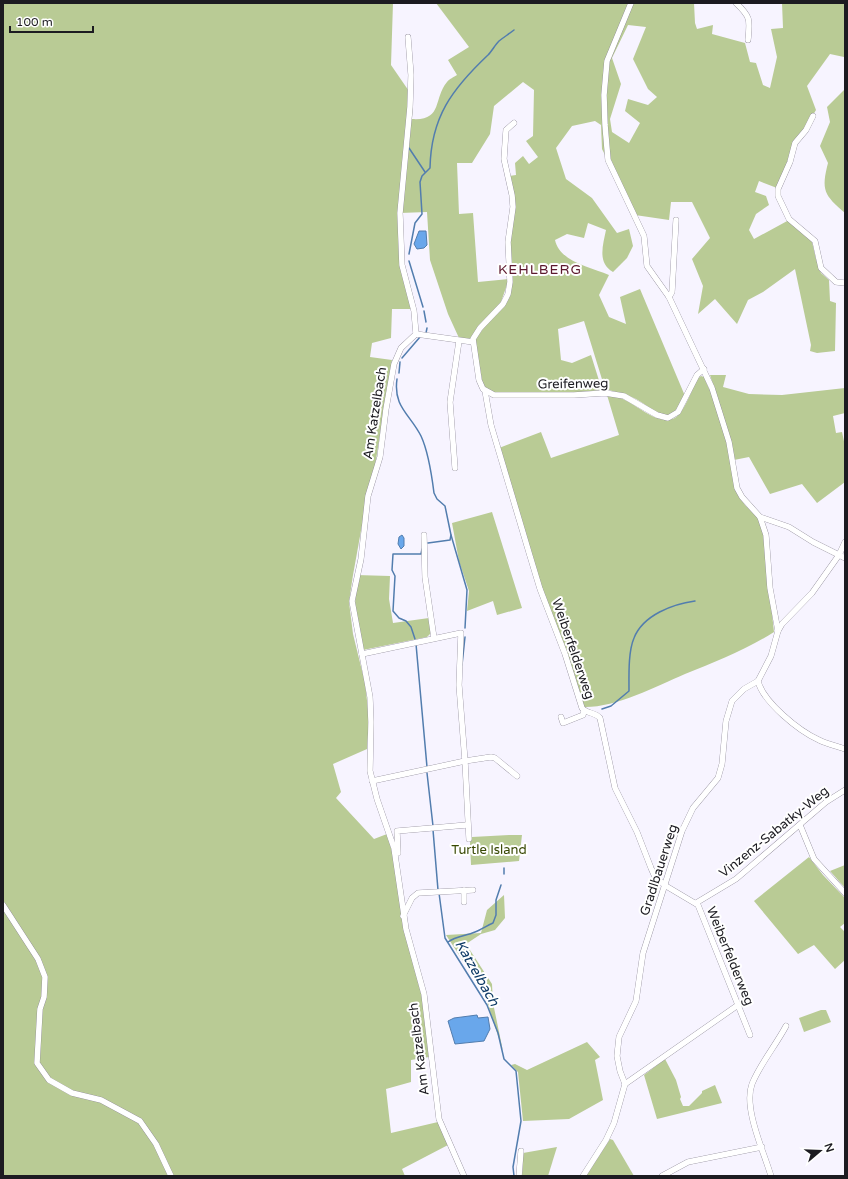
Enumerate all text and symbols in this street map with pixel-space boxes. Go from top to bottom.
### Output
scale bar [10,8,93,34]
text: 100 m [16,15,53,29]
district label: KEHLBERG [498,261,582,278]
street label: Am Katzelbach [360,366,390,460]
street label: Greifenweg [537,375,609,393]
street label: Weiberfelderweg [548,597,598,701]
street label: Vinzenz-Sabatky-Weg [716,783,832,881]
street label: Gradlbauerweg [637,822,681,918]
park label: Turtle Island [451,842,527,858]
street label: Weiberfelderweg [703,904,757,1008]
water label: Katzelbach [451,937,503,1009]
street label: Am Katzelbach [405,1002,433,1096]
north arrow [800,1131,840,1171]
text: N [821,1142,837,1154]

